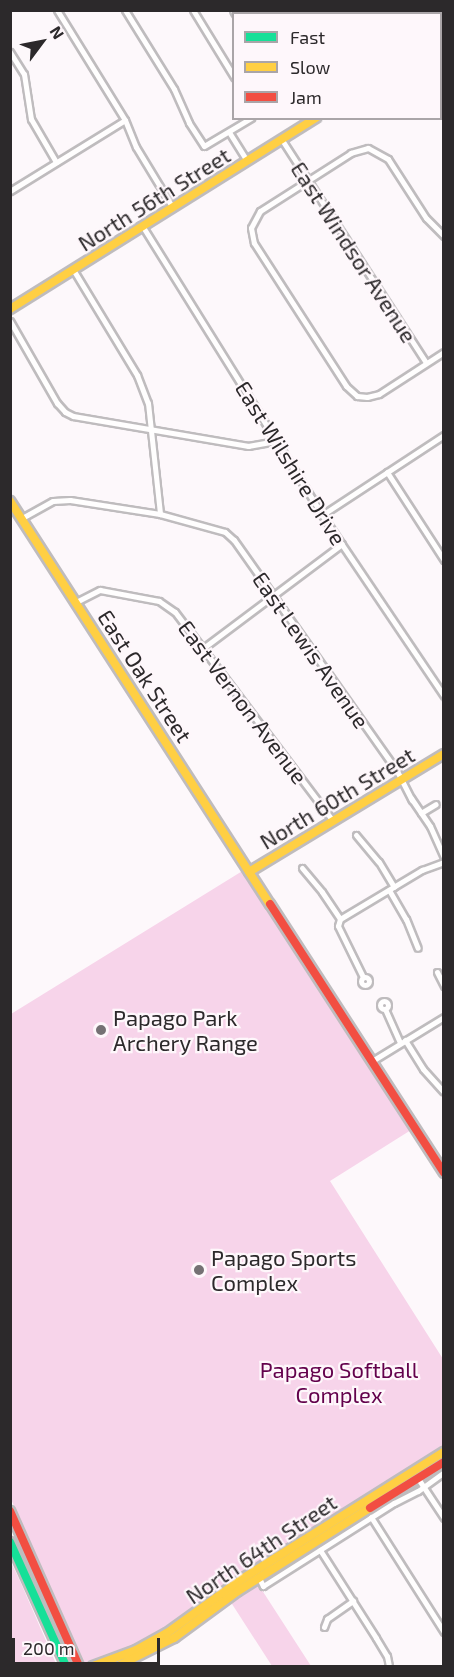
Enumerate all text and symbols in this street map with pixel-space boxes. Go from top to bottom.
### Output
north arrow [12,12,72,72]
legend [232,12,442,120]
text: N [47,22,69,42]
text: Fast [290,26,325,48]
text: Slow [290,56,330,78]
text: Jam [290,86,322,108]
street label: North 56th Street [73,142,235,256]
street label: East Windsor Avenue [285,156,423,348]
street label: East Wilshire Drive [230,376,352,550]
street label: East Lewis Avenue [247,567,375,733]
street label: East Oak Street [92,605,198,747]
street label: East Vernon Avenue [173,615,313,789]
street label: North 60th Street [255,741,419,855]
place label: Papago Park Archery Range [113,1004,258,1056]
marker: Papago Park Archery Range [94,1023,108,1037]
place label: Papago Sports Complex [211,1244,356,1296]
marker: Papago Sports Complex [192,1263,206,1277]
park label: Papago Softball Complex [260,1356,418,1408]
street label: North 64th Street [181,1489,341,1609]
scale bar [15,1626,164,1664]
text: 200 m [23,1637,75,1659]

